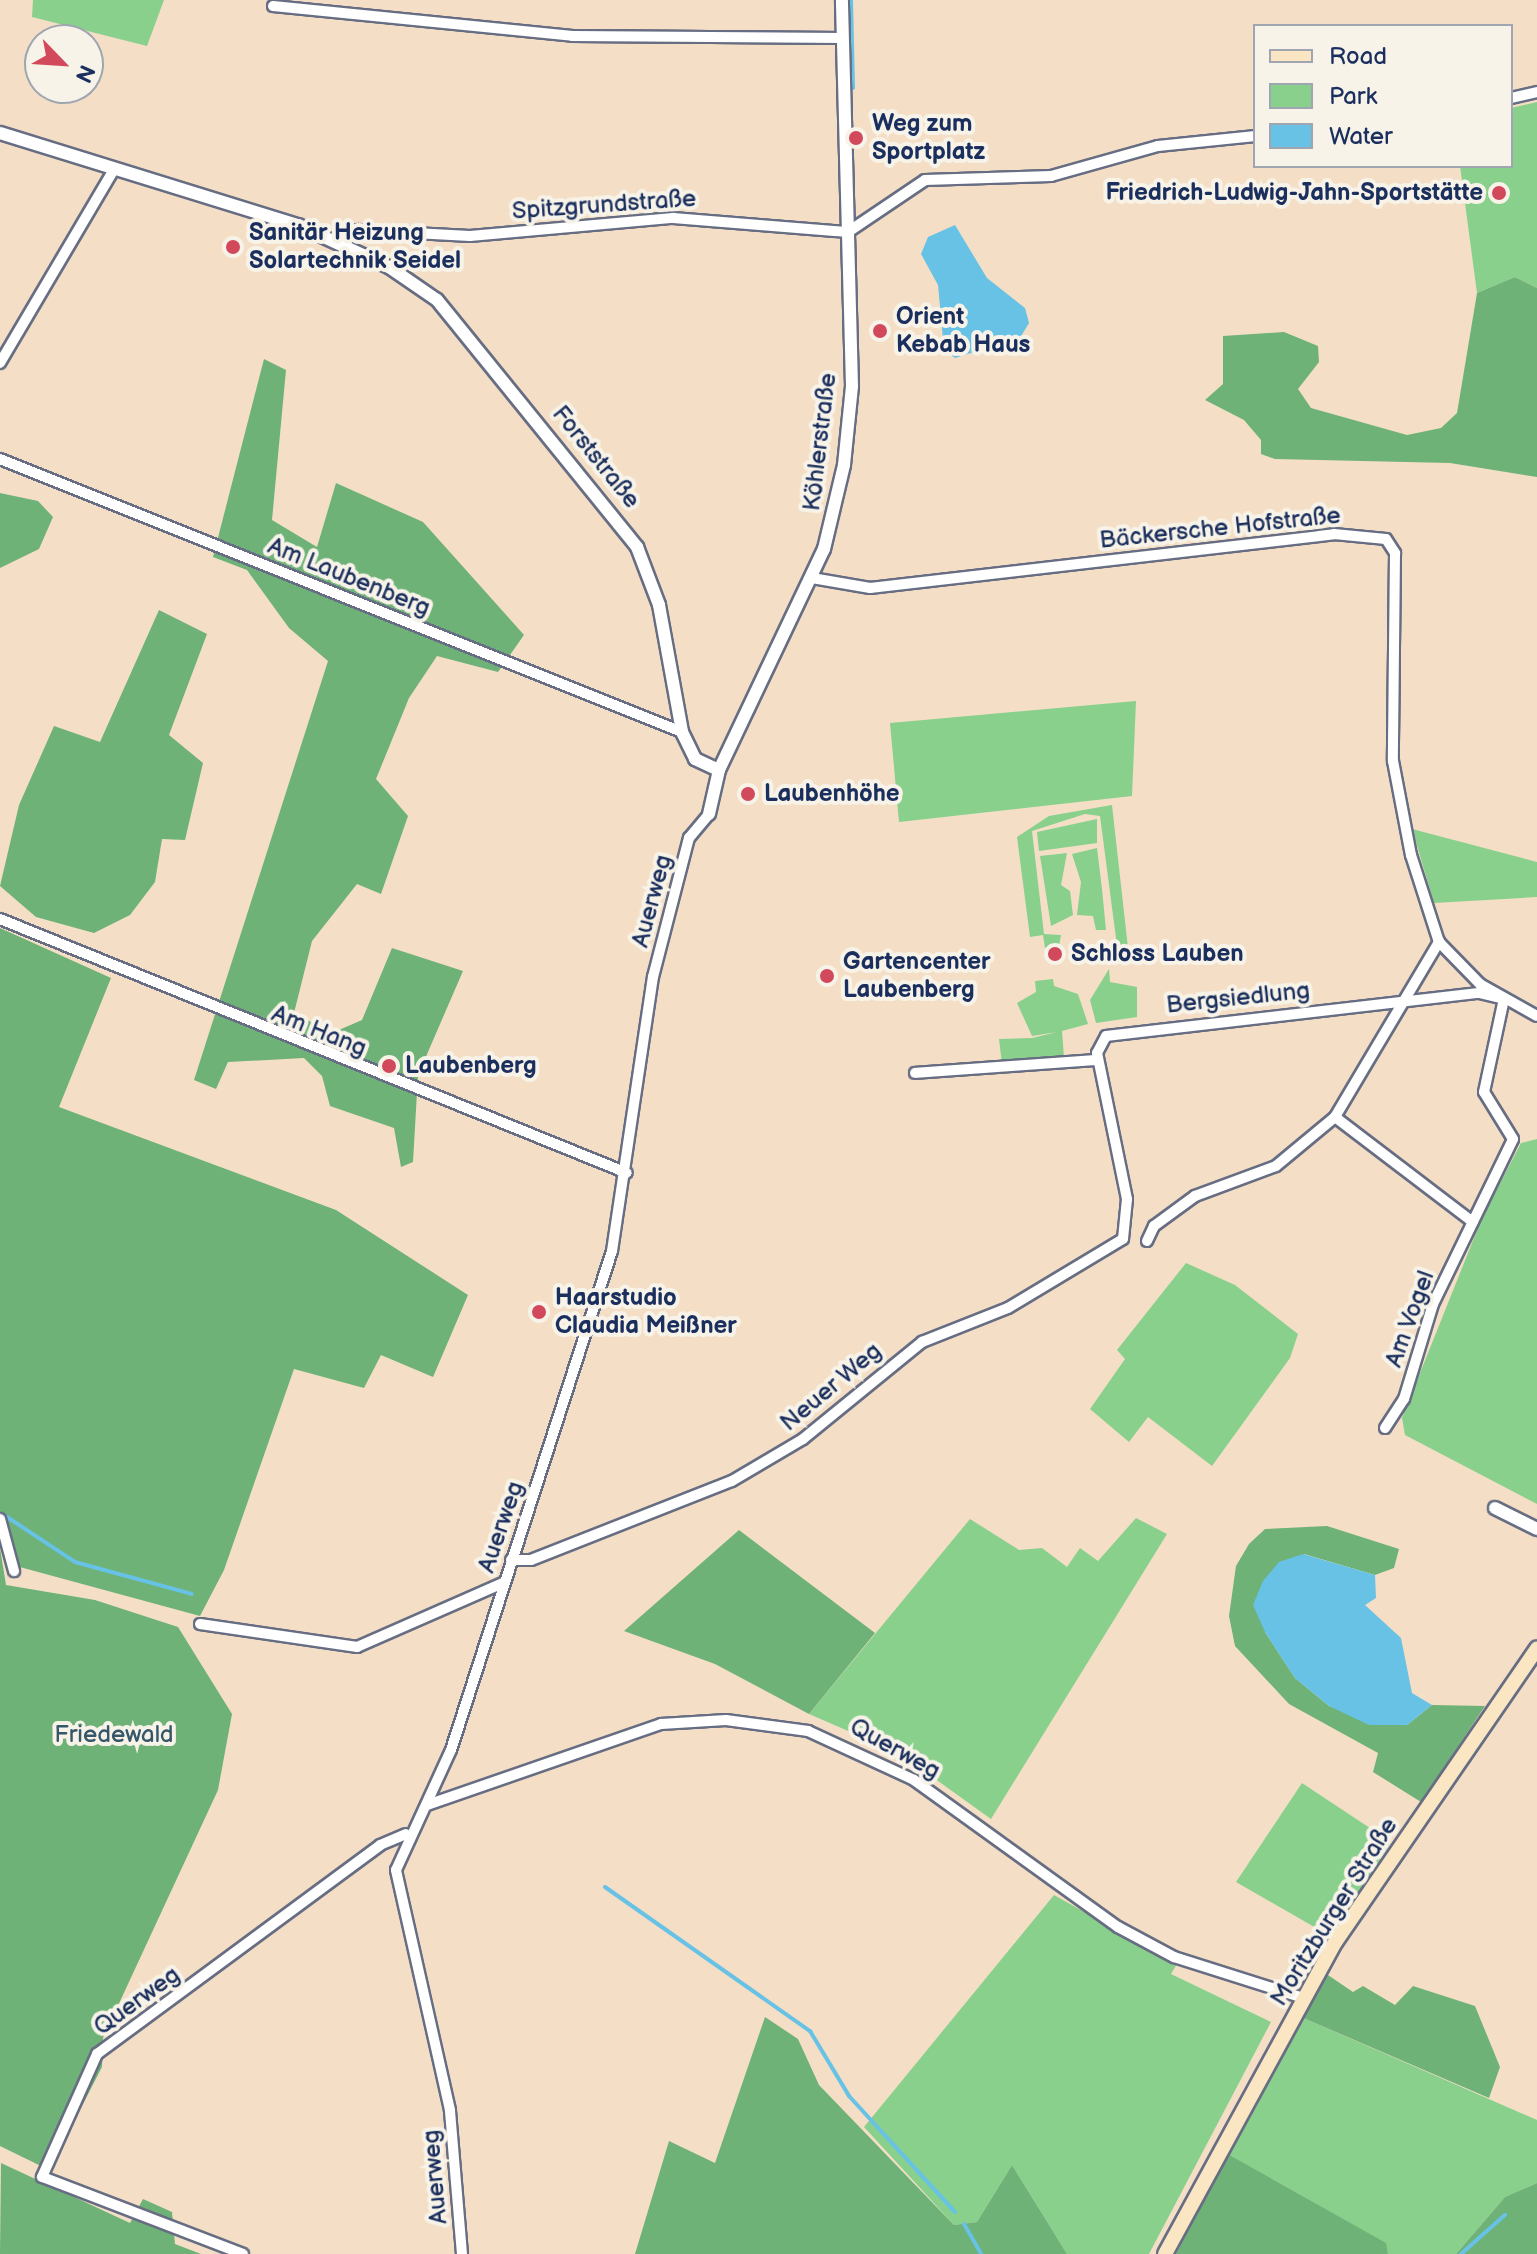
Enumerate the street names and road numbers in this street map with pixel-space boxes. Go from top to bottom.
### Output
street label: Spitzgrundstraße [511,184,697,226]
street label: Köhlerstraße [797,371,843,513]
street label: Forststraße [546,400,646,514]
street label: Bäckersche Hofstraße [1098,501,1342,555]
street label: Am Laubenberg [264,531,434,623]
street label: Auerweg [626,852,678,950]
street label: Bergsiedlung [1165,976,1311,1020]
street label: Am Hang [267,999,371,1063]
street label: Am Vogel [1379,1267,1441,1371]
street label: Neuer Weg [774,1336,888,1438]
street label: Auerweg [472,1478,530,1576]
street label: Querweg [845,1712,945,1786]
street label: Moritzburger Straße [1264,1812,1404,2012]
street label: Querweg [89,1960,185,2042]
street label: Auerweg [417,2129,453,2225]

